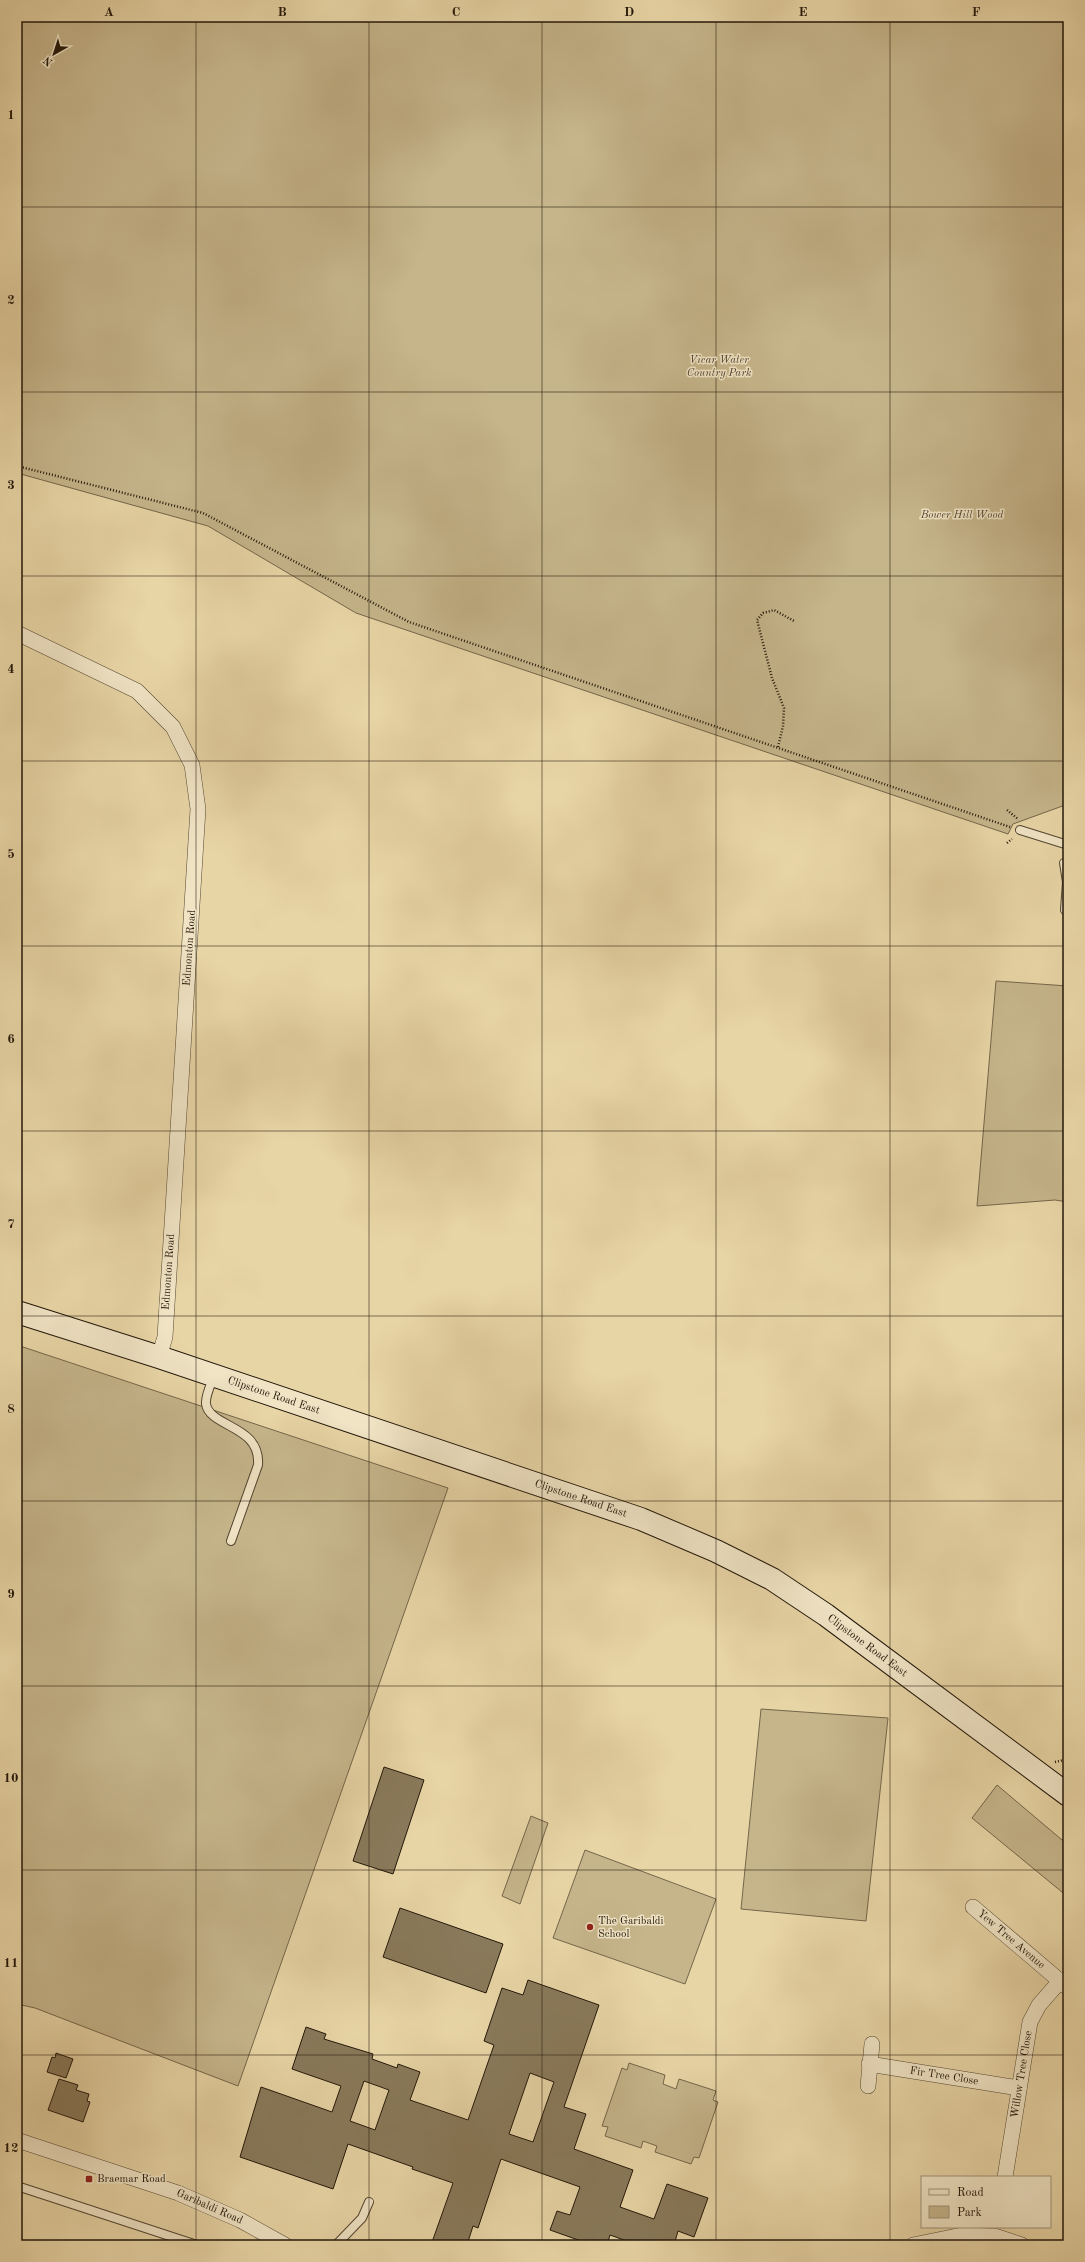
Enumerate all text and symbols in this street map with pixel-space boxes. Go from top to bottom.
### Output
text: A [104,6,114,19]
text: B [277,6,287,19]
text: C [452,6,460,19]
text: D [624,6,634,19]
text: E [799,6,808,19]
text: F [972,6,981,19]
north arrow [34,34,74,74]
text: N [41,53,55,68]
text: 1 [7,109,15,122]
text: 2 [7,294,15,307]
park label: Vicar Water Country Park [687,355,752,379]
text: 3 [7,479,15,492]
park label: Bower Hill Wood [920,510,1003,521]
text: 4 [7,663,15,676]
text: 5 [7,848,15,861]
street label: Edmonton Road [182,909,198,986]
text: 6 [7,1033,15,1046]
text: 7 [7,1218,15,1231]
street label: Edmonton Road [161,1233,177,1310]
street label: Clipstone Road East [226,1375,321,1416]
text: 8 [7,1403,15,1416]
street label: Clipstone Road East [533,1478,629,1519]
text: 9 [7,1588,15,1601]
street label: Clipstone Road East [825,1612,909,1679]
text: 10 [3,1772,19,1785]
street label: Yew Tree Avenue [975,1908,1047,1971]
place label: The Garibaldi School [598,1916,664,1940]
marker: The Garibaldi School [585,1922,595,1932]
text: 11 [3,1957,19,1970]
street label: Willow Tree Close [1009,2030,1034,2119]
street label: Fir Tree Close [909,2065,979,2087]
text: 12 [3,2142,19,2155]
marker: Braemar Road [84,2174,94,2184]
place label: Braemar Road [97,2174,166,2185]
legend [921,2176,1051,2228]
street label: Garibaldi Road [175,2187,245,2226]
text: Road [957,2187,984,2199]
text: Park [957,2207,982,2219]

